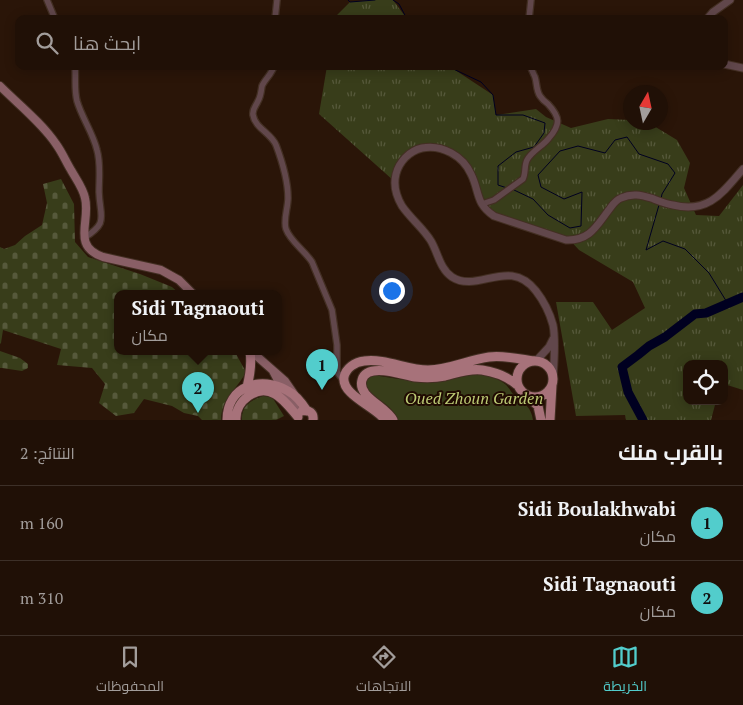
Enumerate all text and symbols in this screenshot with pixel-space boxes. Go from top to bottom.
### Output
search box [15,15,728,70]
icon: search [33,29,61,57]
text: ابحث هنا [73,30,141,55]
north arrow [623,85,668,130]
your location [379,278,405,304]
popup [114,290,282,355]
text: Sidi Tagnaouti [132,295,264,320]
text: مكان [132,324,168,346]
pin: 1 [306,349,338,390]
map controls [683,360,728,405]
button: locate [683,360,728,405]
pin: 2 [182,372,214,413]
park label: Oued Zhoun Garden [405,387,543,409]
text: بالقرب منك [618,438,723,466]
text: النتائج: 2 [20,442,75,464]
text: Sidi Boulakhwabi [518,496,676,521]
text: 160 m [20,512,63,534]
text: 1 [702,512,712,534]
text: مكان [640,525,676,547]
text: Sidi Tagnaouti [543,571,676,596]
text: 310 m [20,587,63,609]
text: 2 [702,587,712,609]
text: مكان [640,600,676,622]
tab: المحفوظات [96,643,164,699]
tab: الاتجاهات [356,643,411,699]
tab: الخريطة [603,643,647,699]

